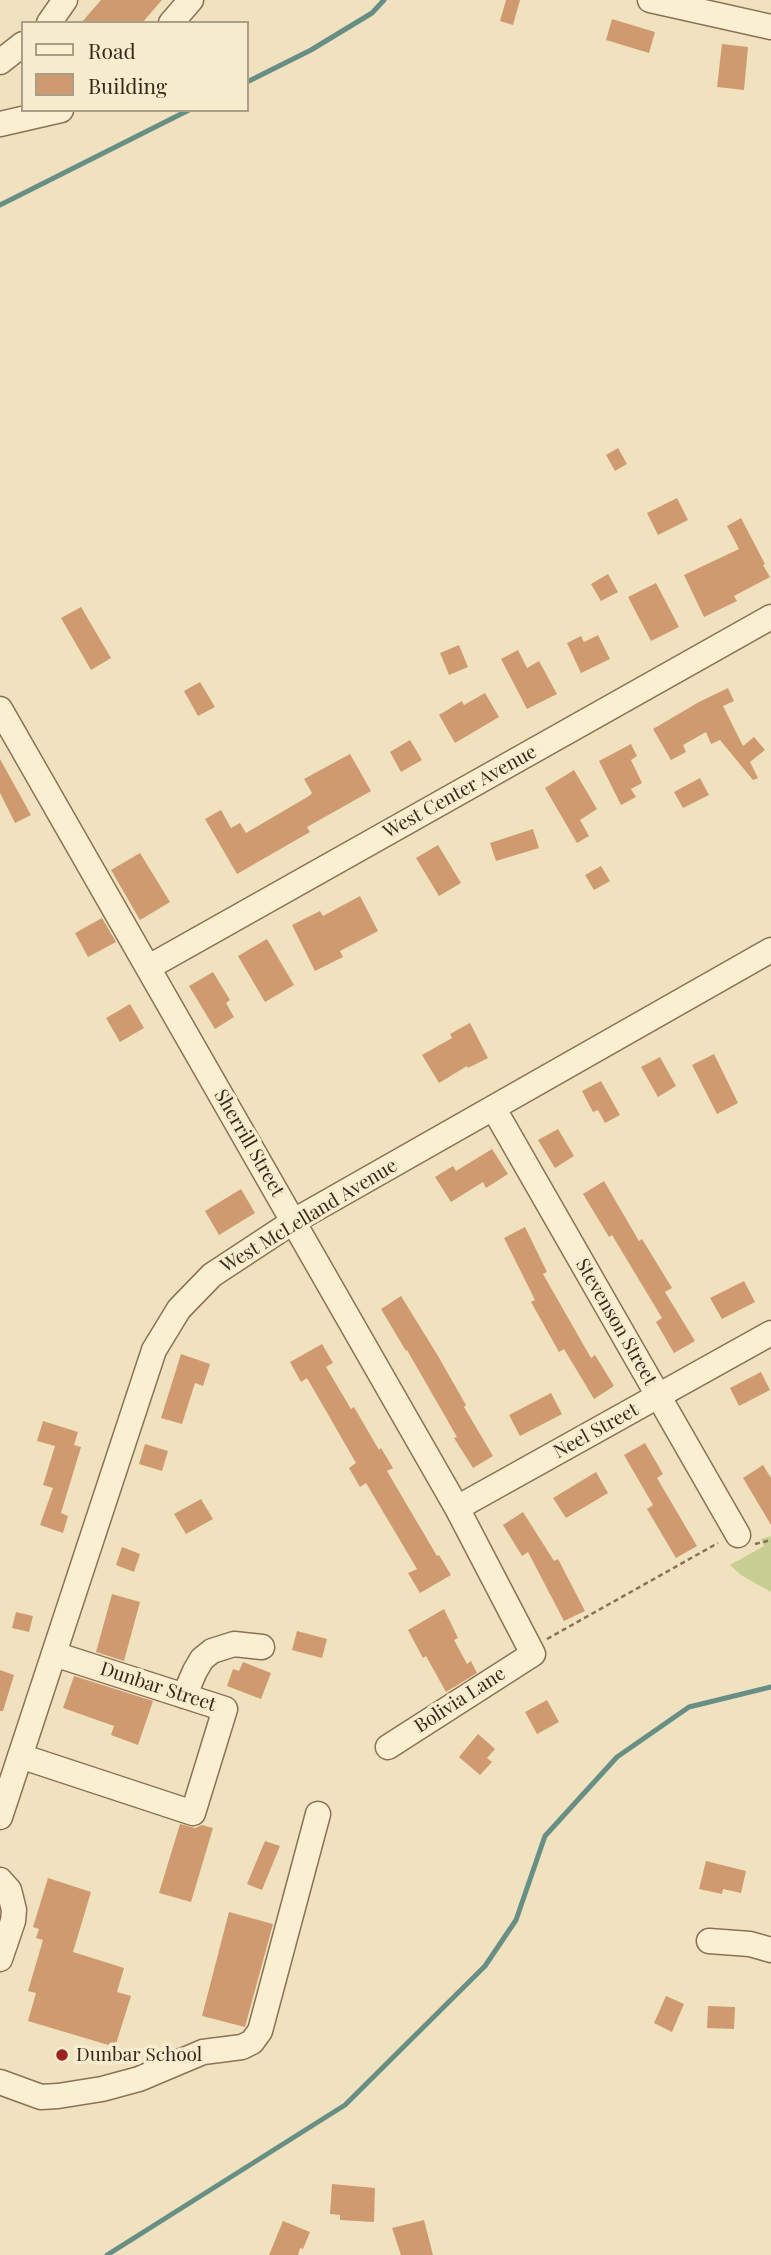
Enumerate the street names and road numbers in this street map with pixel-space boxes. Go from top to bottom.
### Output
street label: West Center Avenue [379,740,541,844]
street label: Sherrill Street [209,1085,289,1201]
street label: West McLelland Avenue [217,1154,401,1278]
street label: Stevenson Street [570,1255,662,1389]
street label: Neel Street [550,1398,642,1464]
street label: Dunbar Street [97,1658,219,1716]
street label: Bolivia Lane [410,1662,510,1738]

